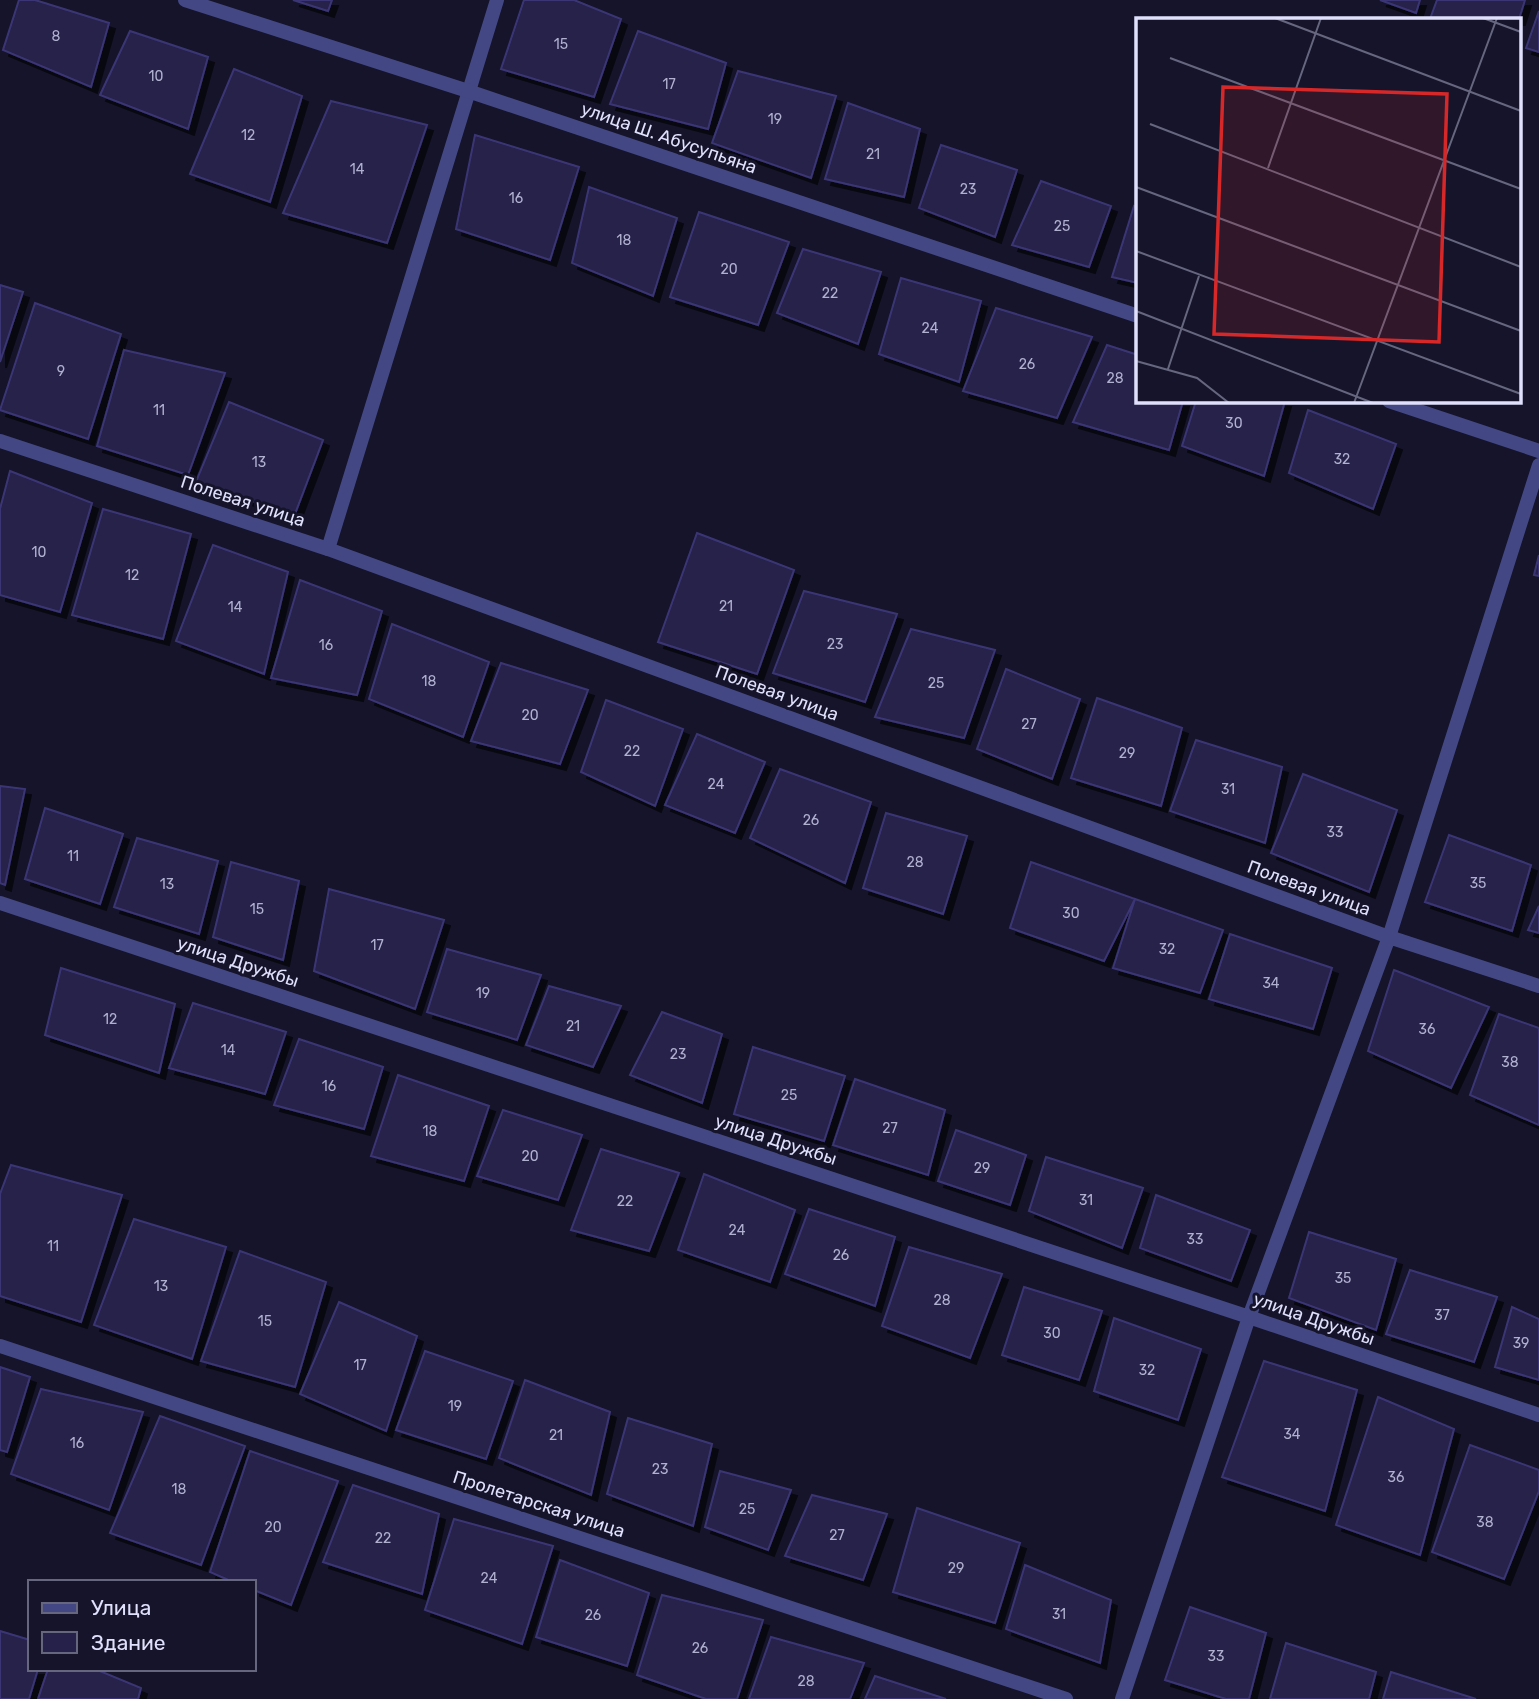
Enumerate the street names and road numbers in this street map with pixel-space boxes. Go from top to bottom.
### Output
street label: улица Ш. Абусупьяна [578,98,760,178]
street label: Полевая улица [178,471,308,531]
street label: Полевая улица [712,661,842,725]
street label: Полевая улица [1244,856,1374,920]
street label: улица Дружбы [174,932,302,992]
street label: улица Дружбы [712,1110,840,1170]
street label: улица Дружбы [1250,1288,1378,1350]
street label: Пролетарская улица [450,1466,628,1542]

